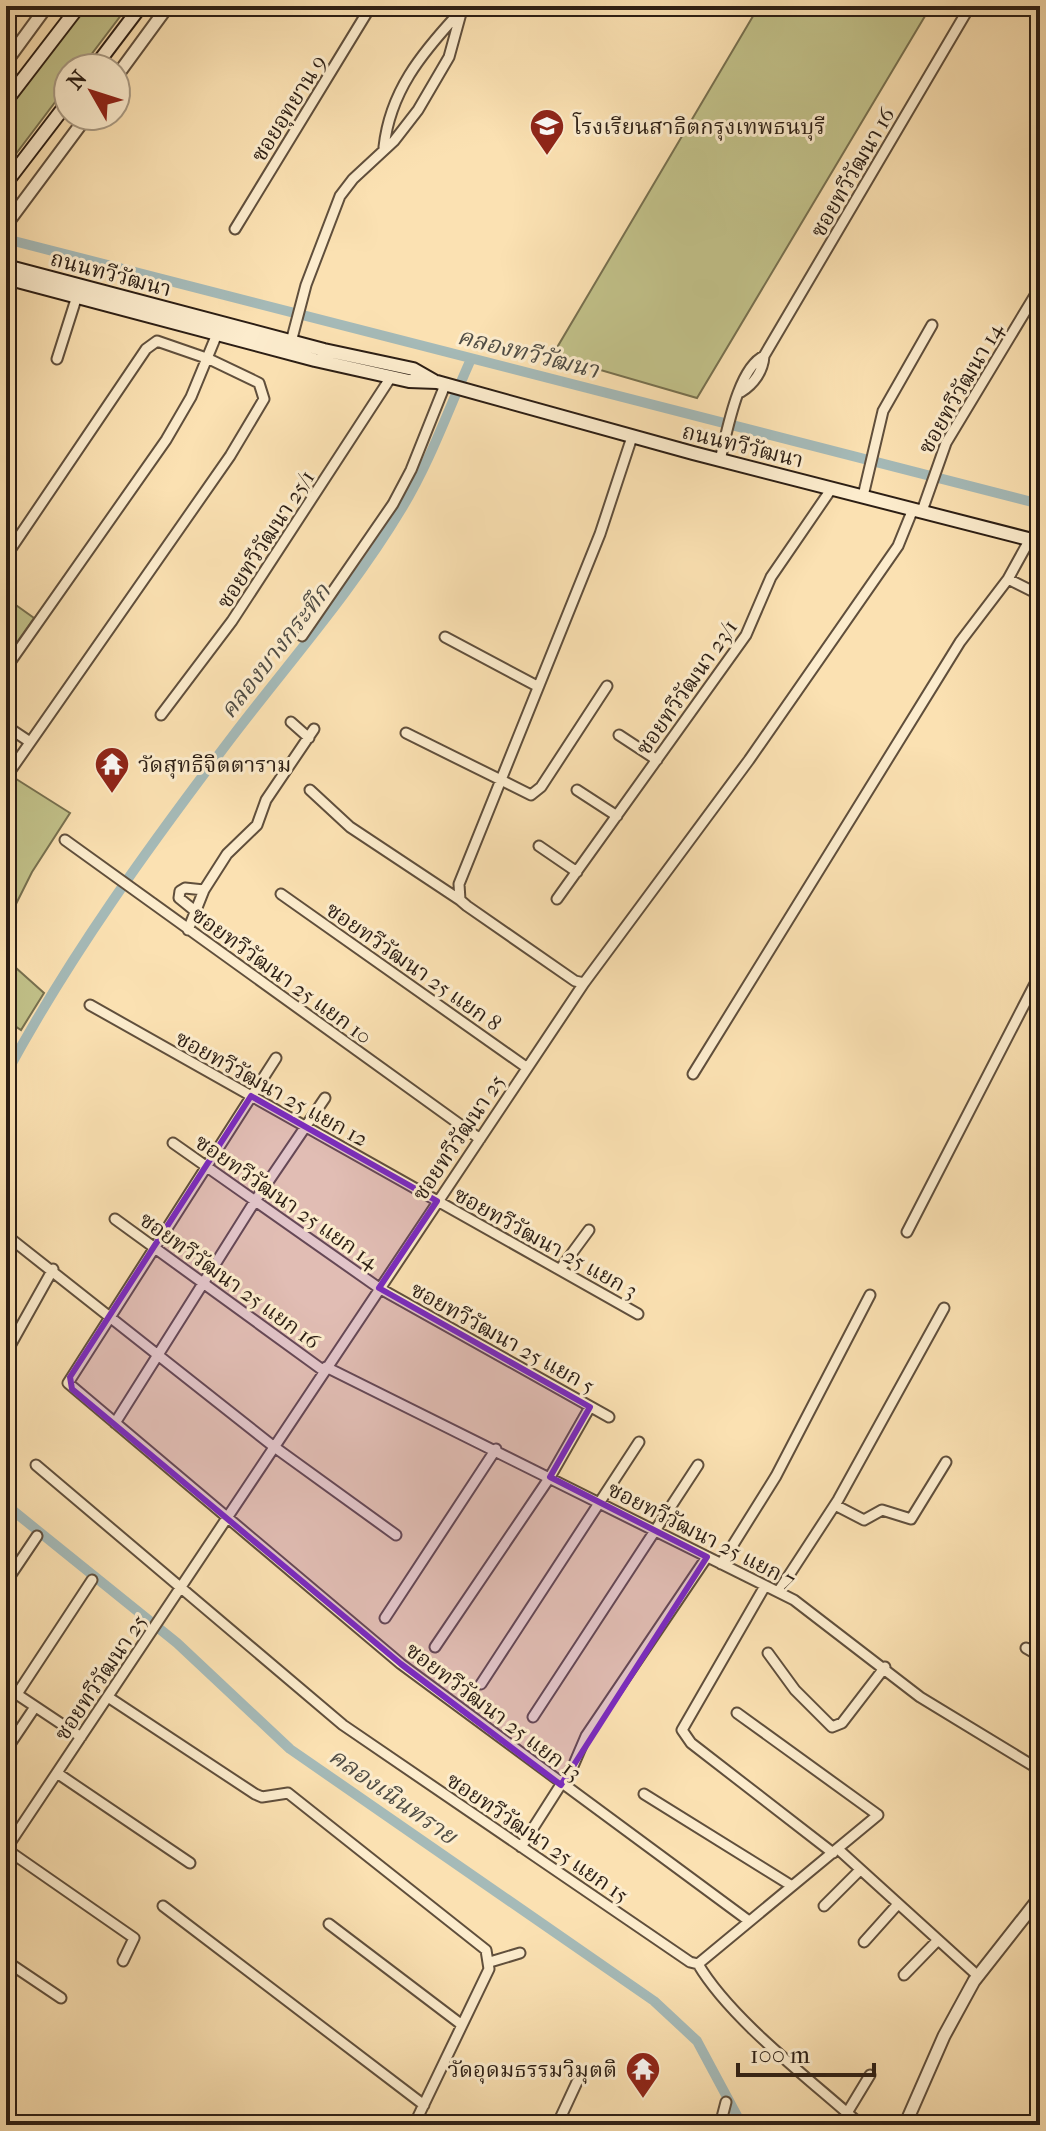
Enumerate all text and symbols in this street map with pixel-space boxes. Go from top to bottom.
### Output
street label: ซอยอุทยาน 9 [246,50,333,167]
north arrow [52,52,132,132]
text: N [62,65,93,95]
street label: ซอยทวีวัฒนา 16 [805,103,900,242]
school or university icon: โรงเรียนสาธิตกรุงเทพธนบุรี [528,107,566,157]
place label: โรงเรียนสาธิตกรุงเทพธนบุรี [572,112,825,141]
street label: ถนนทวีวัฒนา [47,245,174,303]
street label: ซอยทวีวัฒนา 14 [913,318,1009,458]
water label: คลองทวีวัฒนา [454,322,603,384]
street label: ถนนทวีวัฒนา [679,418,806,474]
street label: ซอยทวีวัฒนา 25/1 [211,466,320,614]
water label: คลองบางกระทึก [214,577,337,724]
street label: ซอยทวีวัฒนา 23/1 [631,615,743,760]
temple icon: วัดสุทธิจิตตาราม [93,745,131,795]
place label: วัดสุทธิจิตตาราม [138,752,292,779]
street label: ซอยทวีวัฒนา 25 แยก 8 [321,897,506,1037]
street label: ซอยทวีวัฒนา 25 แยก 10 [186,902,377,1050]
street label: ซอยทวีวัฒนา 25 แยก 12 [171,1025,372,1153]
street label: ซอยทวีวัฒนา 25 [407,1070,511,1206]
street label: ซอยทวีวัฒนา 25 แยก 14 [190,1129,384,1275]
street label: ซอยทวีวัฒนา 25 แยก 3 [449,1182,642,1304]
street label: ซอยทวีวัฒนา 25 แยก 16 [134,1207,325,1355]
street label: ซอยทวีวัฒนา 25 แยก 5 [406,1277,599,1399]
street label: ซอยทวีวัฒนา 25 แยก 7 [603,1476,800,1594]
street label: ซอยทวีวัฒนา 25 [49,1610,153,1746]
street label: ซอยทวีวัฒนา 25 แยก 13 [400,1637,587,1786]
water label: คลองเนินทราย [324,1742,463,1851]
street label: ซอยทวีวัฒนา 25 แยก 15 [441,1767,633,1908]
scale bar [738,2027,874,2077]
text: 100 m [750,2041,810,2069]
temple icon: วัดอุดมธรรมวิมุตติ [624,2050,662,2100]
place label: วัดอุดมธรรมวิมุตติ [448,2057,617,2084]

